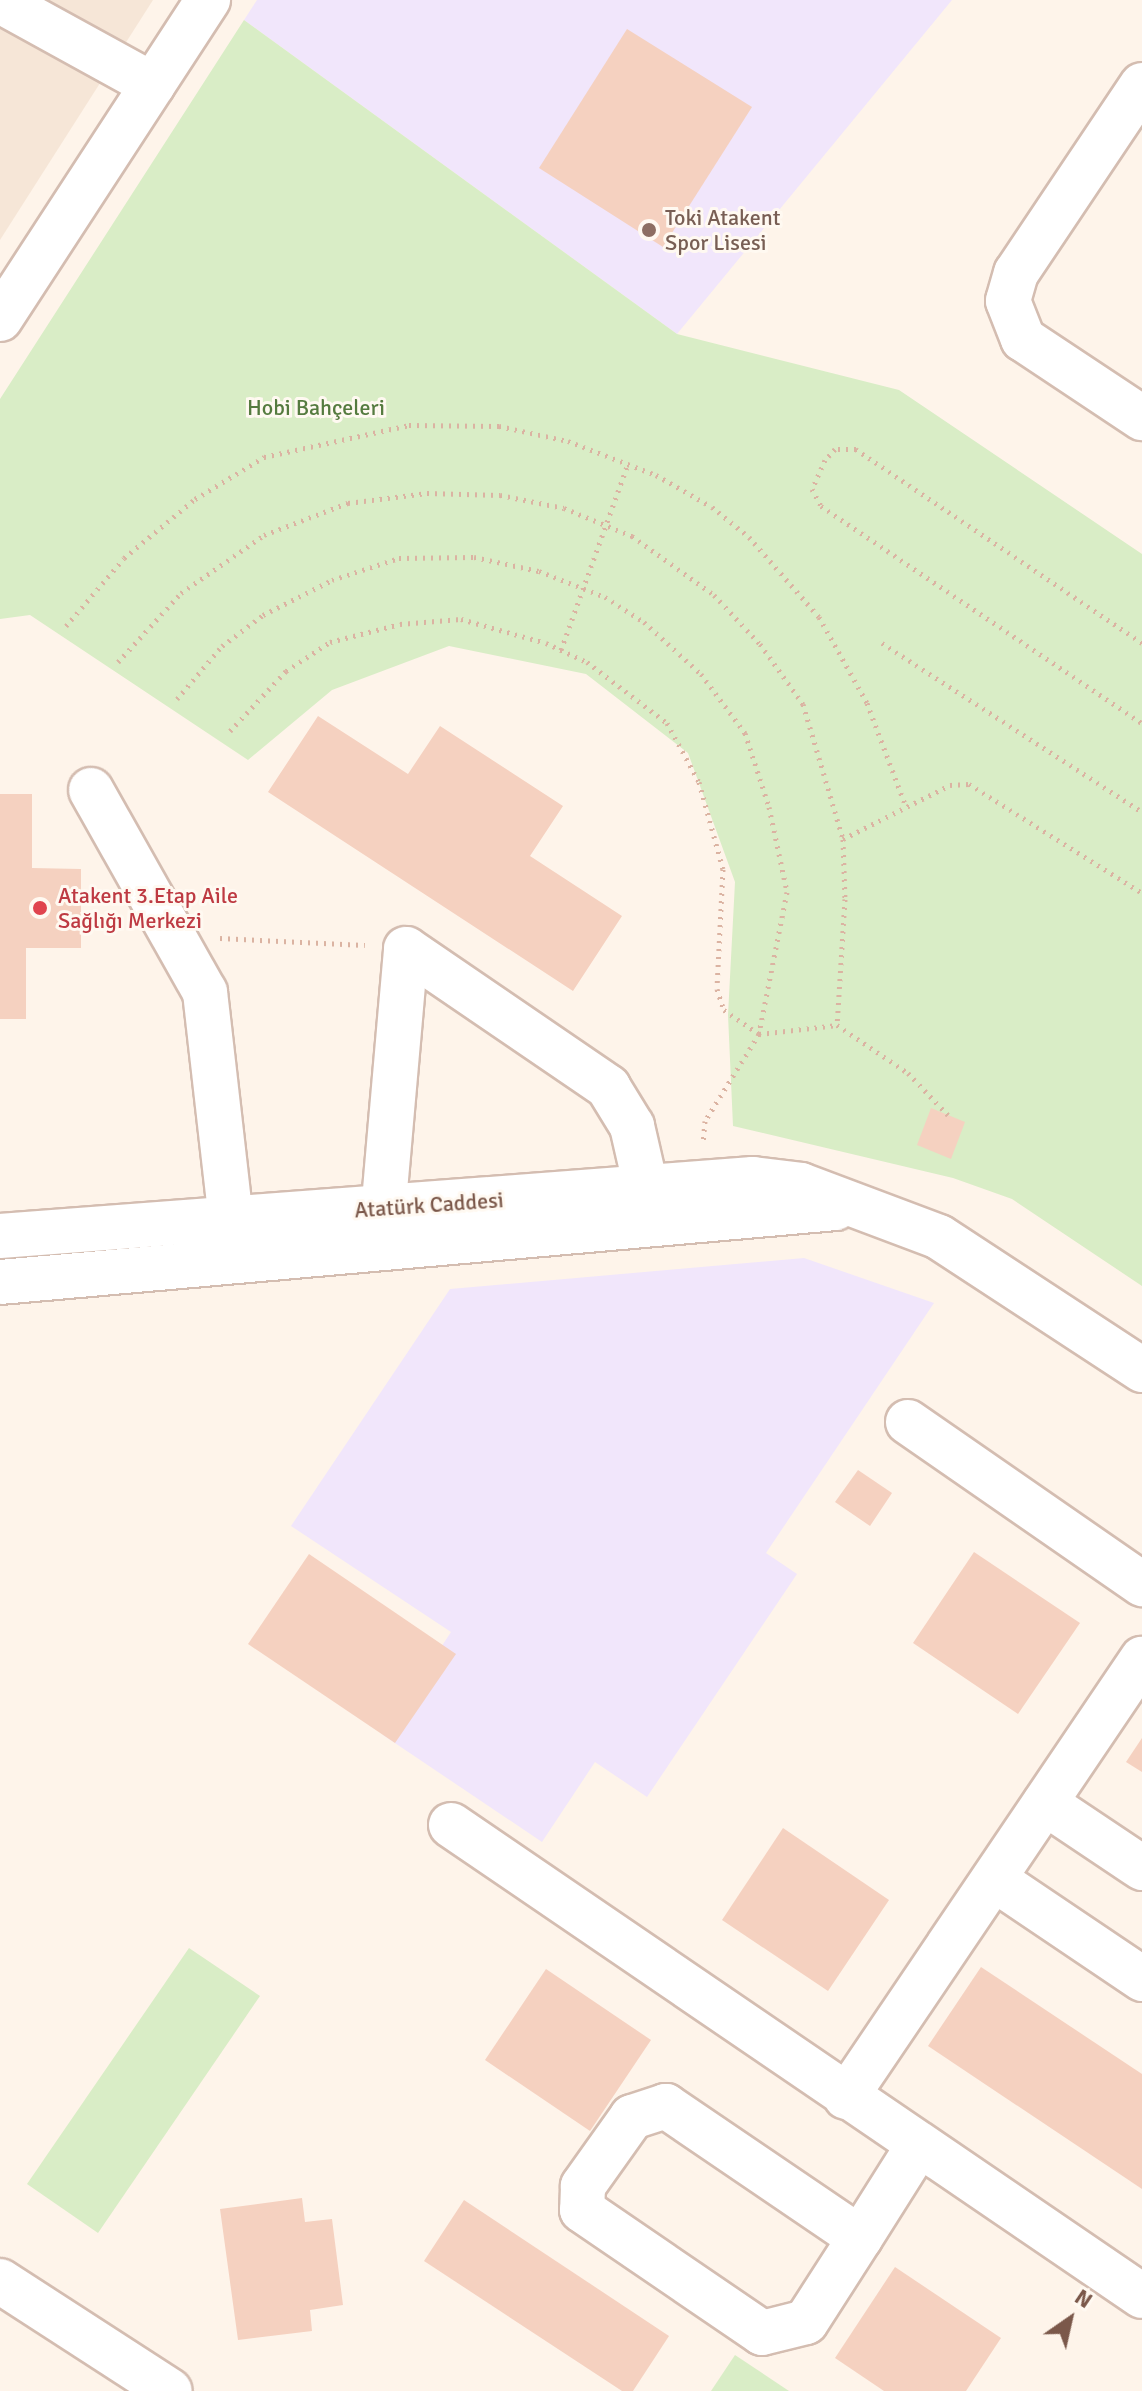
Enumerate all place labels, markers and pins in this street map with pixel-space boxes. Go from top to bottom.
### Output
place label: Toki Atakent Spor Lisesi [665,204,780,256]
marker: Toki Atakent Spor Lisesi [640,221,658,239]
place label: Atakent 3.Etap Aile Sağlığı Merkezi [58,882,238,934]
marker: Atakent 3.Etap Aile Sağlığı Merkezi [29,897,51,919]

